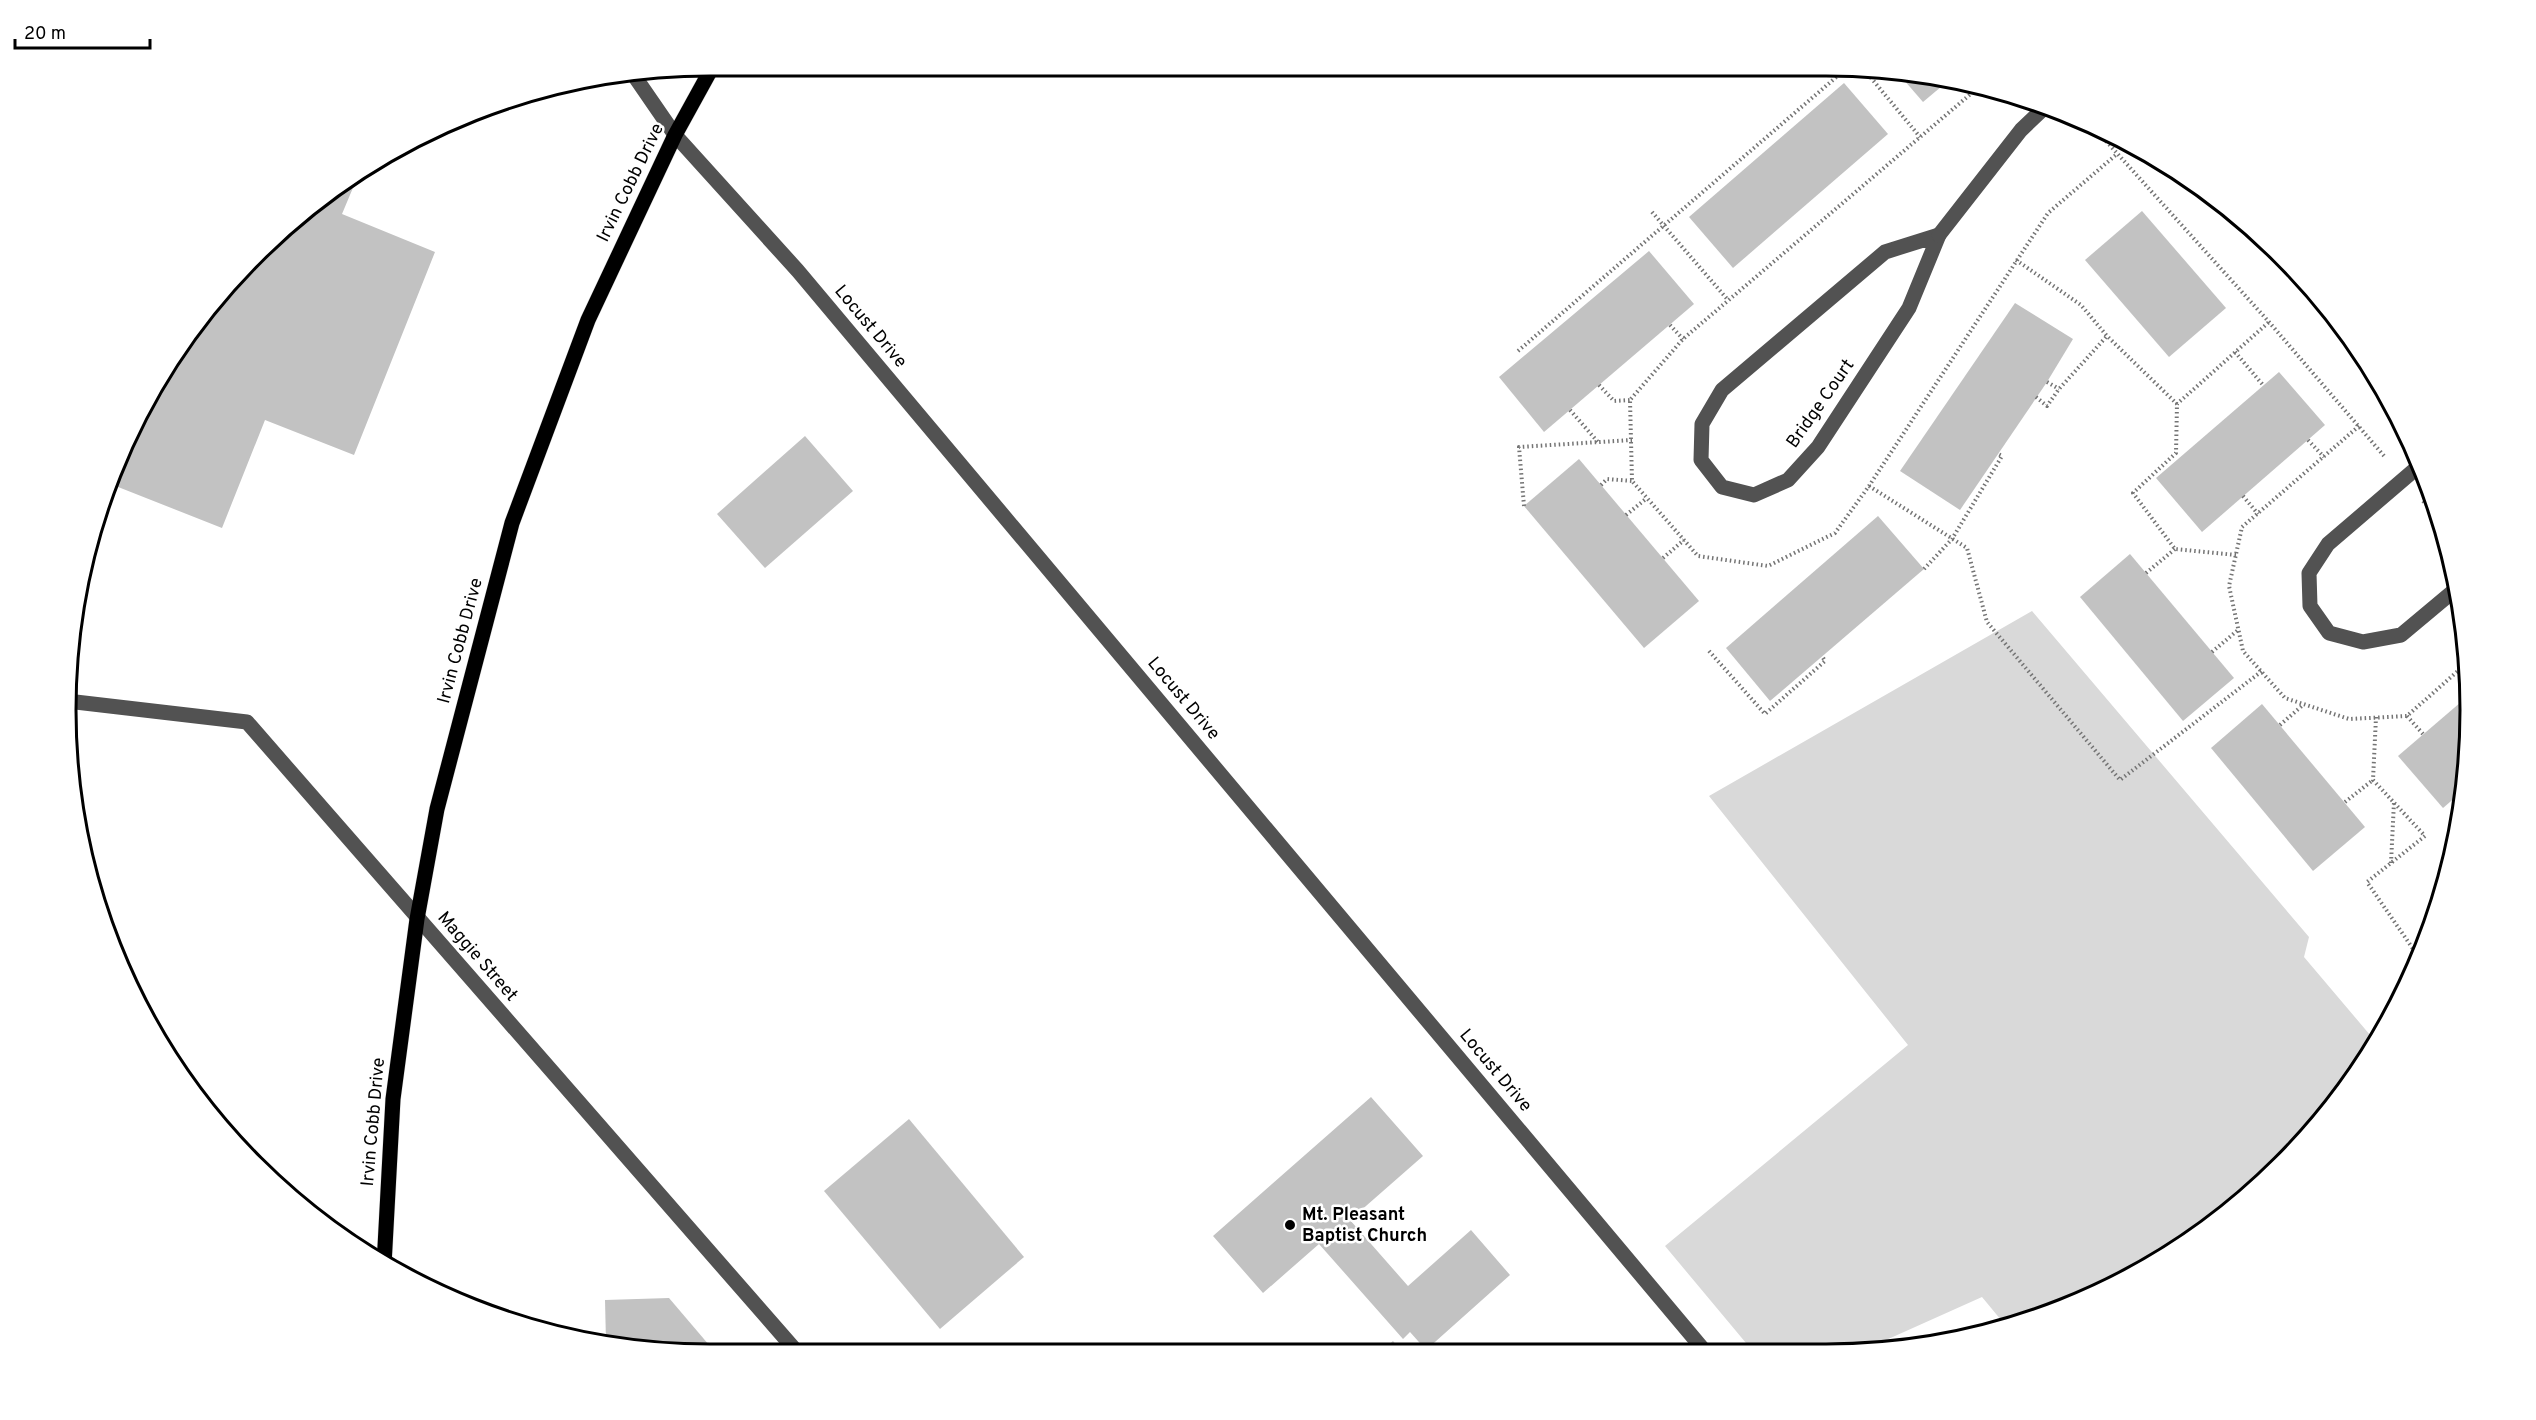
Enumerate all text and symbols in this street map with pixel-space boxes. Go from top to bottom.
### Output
scale bar [15,12,150,50]
text: 20 m [24,23,66,46]
street label: Irvin Cobb Drive [592,120,670,246]
street label: Locust Drive [829,281,911,373]
street label: Bridge Court [1782,355,1860,453]
street label: Irvin Cobb Drive [433,576,489,706]
street label: Locust Drive [1142,653,1224,745]
street label: Maggie Street [432,907,522,1007]
street label: Locust Drive [1454,1025,1536,1117]
street label: Irvin Cobb Drive [357,1057,391,1187]
place label: Mt. Pleasant Baptist Church [1302,1204,1427,1248]
marker: Mt. Pleasant Baptist Church [1283,1218,1297,1232]

